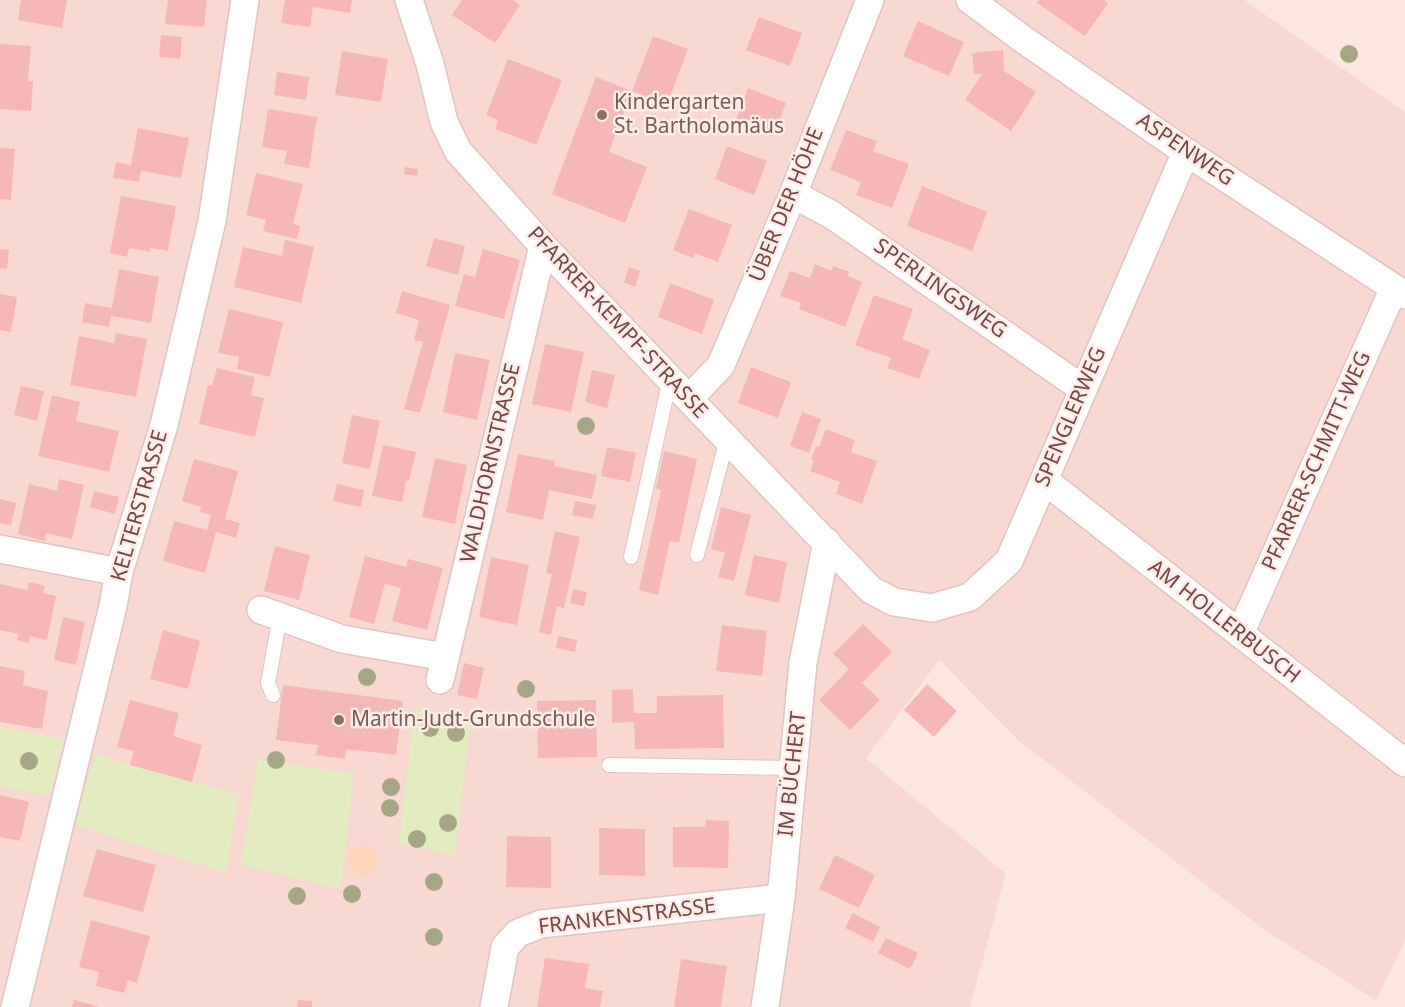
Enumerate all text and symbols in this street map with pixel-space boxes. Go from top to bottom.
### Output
place label: Kindergarten St. Bartholomäus [614,90,784,140]
marker: Kindergarten St. Bartholomäus [595,108,609,122]
street label: ASPENWEG [1132,108,1238,192]
street label: ÜBER DER HÖHE [745,124,829,286]
street label: PFARRER-KEMPF-STRASSE [522,222,712,424]
street label: SPERLINGSWEG [869,234,1011,344]
street label: SPENGLERWEG [1030,343,1112,491]
street label: PFARRER-SCHMITT-WEG [1257,348,1377,574]
street label: WALDHORNSTRASSE [456,361,526,565]
street label: KELTERSTRASSE [106,428,174,584]
street label: AM HOLLERBUSCH [1143,555,1305,689]
place label: Martin-Judt-Grundschule [351,707,595,733]
street label: IM BÜCHERT [774,710,812,838]
marker: Martin-Judt-Grundschule [332,713,346,727]
street label: FRANKENSTRASSE [537,894,717,940]

